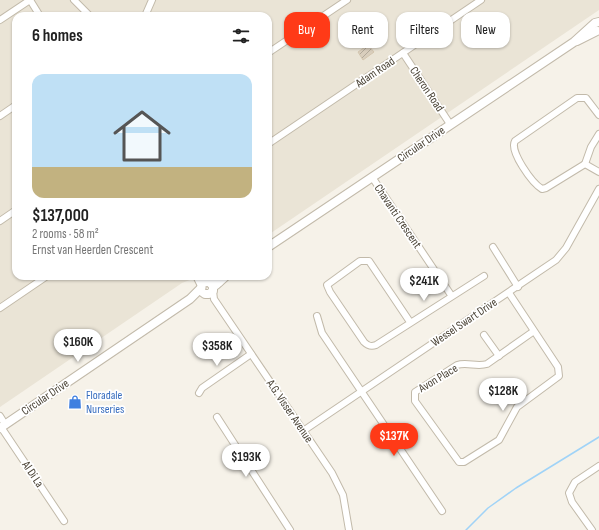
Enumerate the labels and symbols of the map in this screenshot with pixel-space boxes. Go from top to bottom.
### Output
street label: Adam Road [352,54,398,92]
street label: Cheron Road [406,64,447,115]
street label: Circular Drive [395,123,448,166]
street label: Chavanti Crescent [371,181,425,252]
pin: $241K [396,268,452,302]
street label: Wessel Swart Drive [428,295,500,350]
pin: $160K [50,329,106,363]
pin: $358K [189,333,245,367]
street label: Avon Place [415,361,461,396]
street label: Circular Drive [19,376,72,419]
street label: A.G. Visser Avenue [262,376,316,446]
pin: $128K [475,378,531,412]
place label: Floradale Nurseries [86,388,124,417]
shop icon: Floradale Nurseries [67,394,83,410]
pin: $137K [366,423,422,457]
pin: $193K [218,444,274,478]
street label: Al Di La [18,457,47,491]

